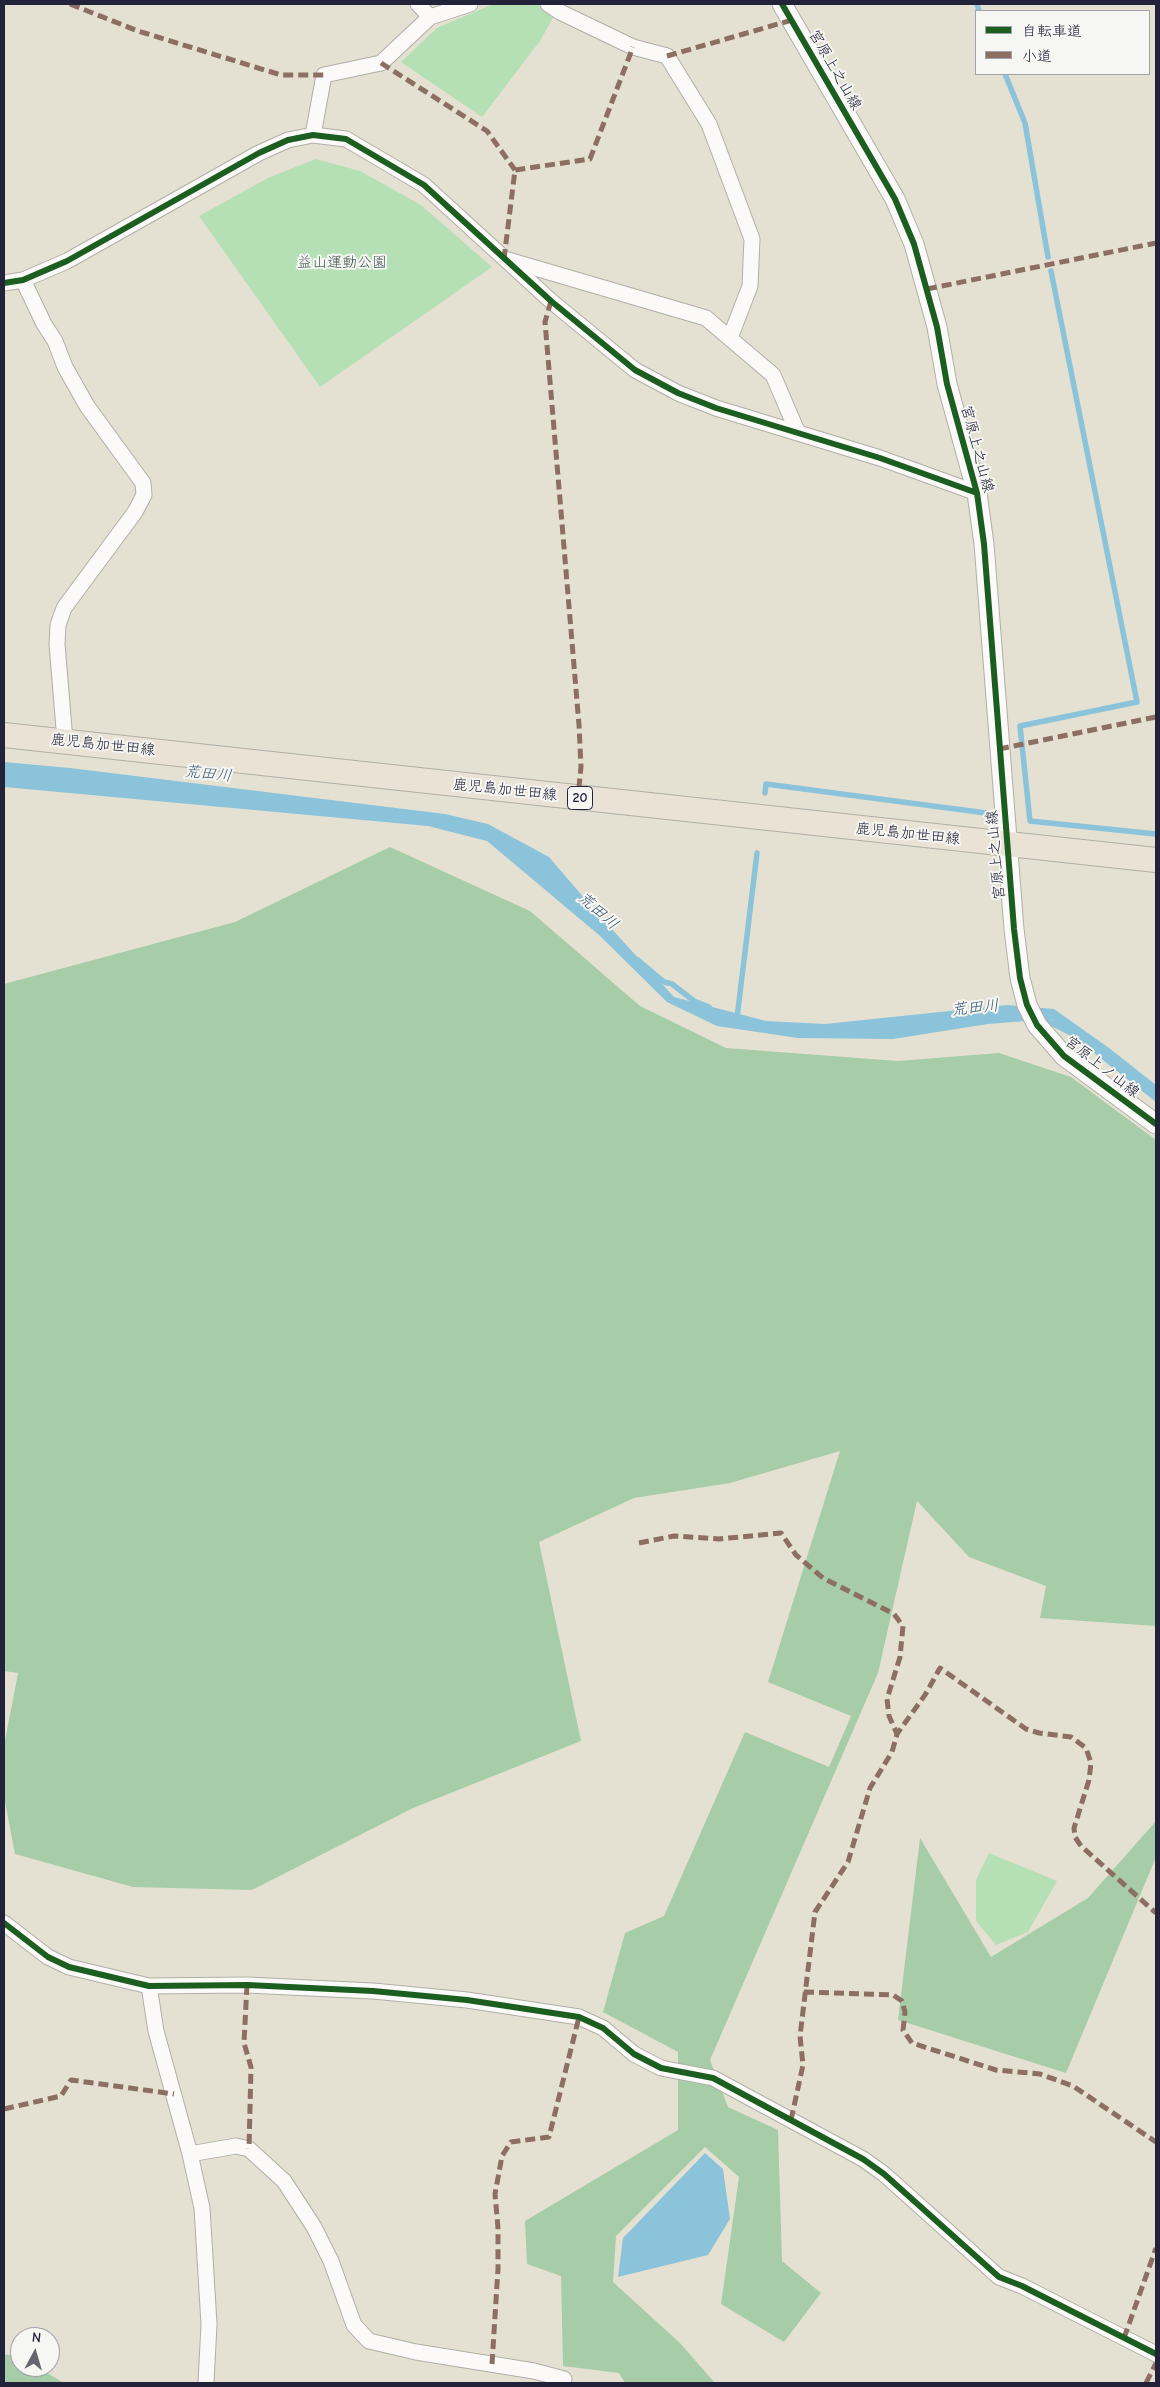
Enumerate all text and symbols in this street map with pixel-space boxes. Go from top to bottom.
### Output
legend [975,10,1150,75]
text: 自転車道 [1022,22,1082,40]
street label: 宮原上之山線 [805,27,865,113]
text: 小道 [1022,47,1052,65]
park label: 益山運動公園 [297,254,387,272]
street label: 宮原上之山線 [957,403,997,495]
street label: 鹿児島加世田線 [50,731,156,759]
water label: 荒田川 [183,762,233,786]
street label: 鹿児島加世田線 [452,776,558,804]
road number: 20 [568,786,592,810]
street label: 宮原上之山線 [983,809,1009,901]
street label: 鹿児島加世田線 [855,820,961,848]
water label: 荒田川 [574,888,622,934]
water label: 荒田川 [950,996,1000,1020]
street label: 宮原上ノ山線 [1061,1032,1143,1102]
north arrow [10,2327,60,2377]
text: N [31,2329,42,2347]

